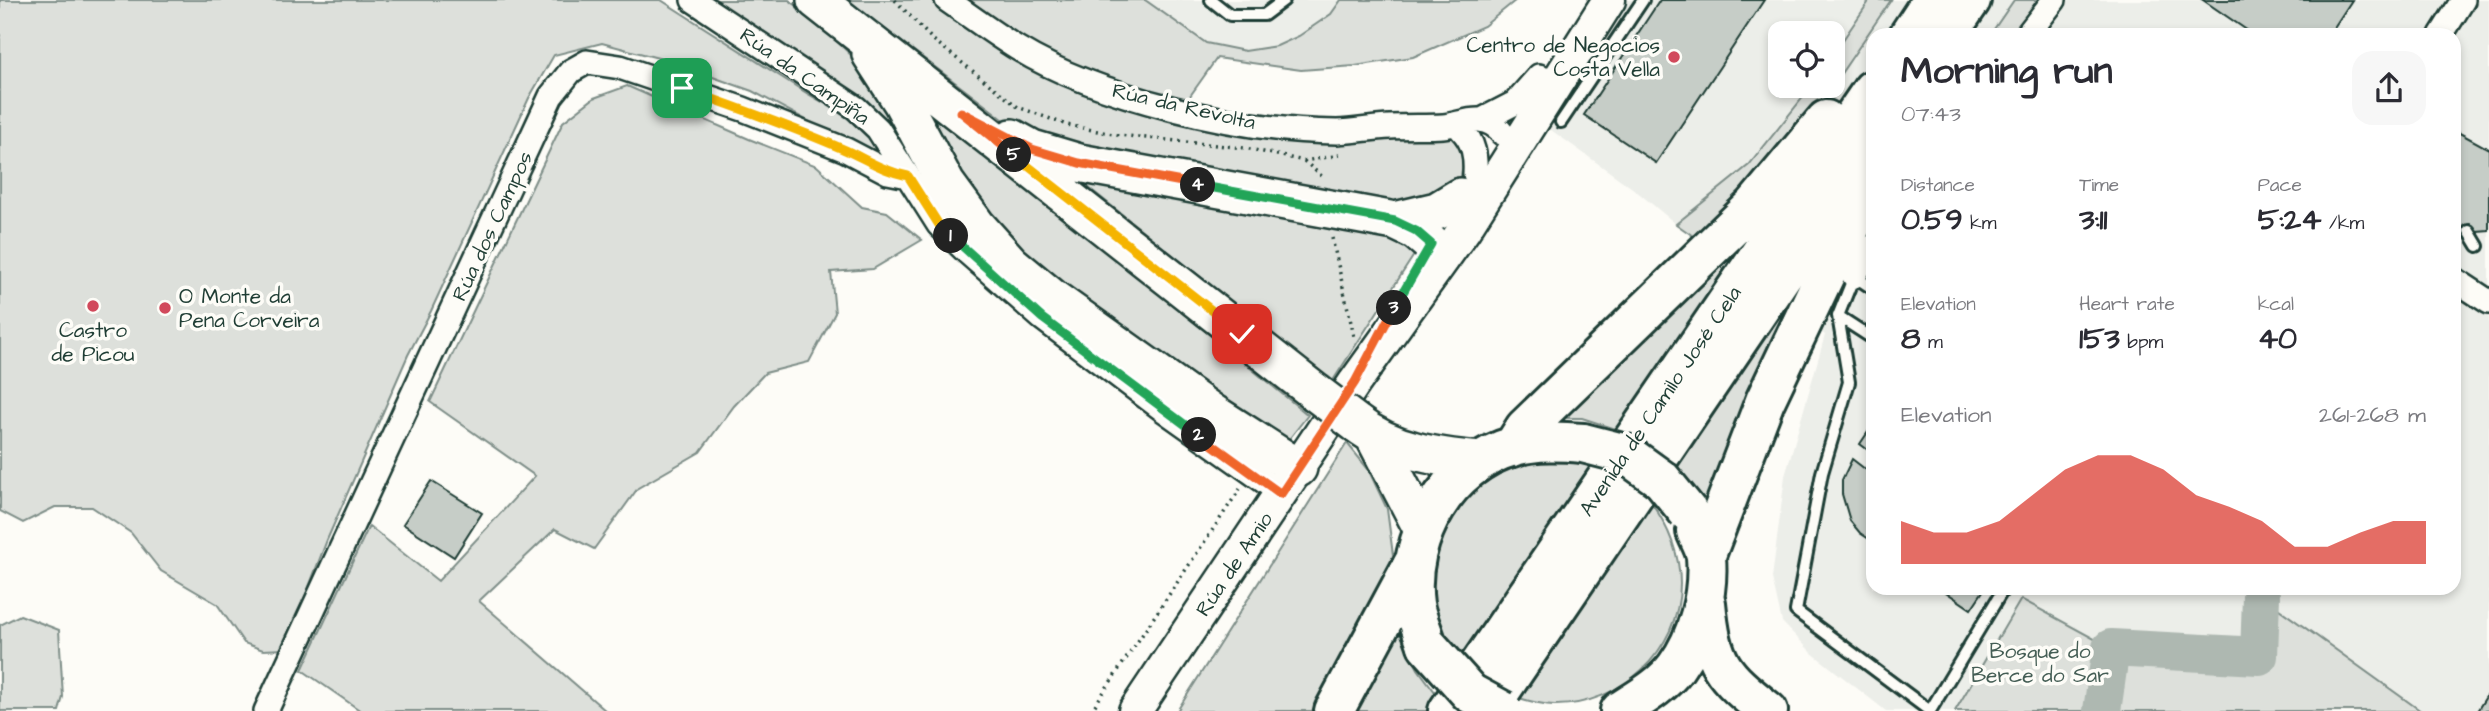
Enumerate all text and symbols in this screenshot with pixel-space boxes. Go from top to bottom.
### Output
street label: Rúa da Campiña [733,21,876,133]
map controls [1768,21,1845,98]
button: locate [1768,21,1845,98]
place label: Centro de Negocios Costa Vella [1466,31,1660,84]
text: Morning run [1901,46,2113,98]
marker: Centro de Negocios Costa Vella [1666,49,1682,65]
button: share [2352,51,2426,125]
pin [652,58,712,118]
icon: arrive [663,69,701,107]
street label: Rúa da Revolta [1109,76,1259,137]
text: 07:43 [1901,98,1961,130]
pin: 5 [996,138,1032,172]
text: 5 [1007,141,1020,168]
street label: Rúa dos Campos [445,147,541,306]
pin: 4 [1180,168,1216,202]
text: 4 [1191,171,1204,198]
text: Distance [1901,172,1975,199]
text: Time [2079,172,2119,199]
text: Pace [2258,172,2302,199]
text: 0.59 [1901,199,1962,241]
text: 3:11 [2079,199,2107,241]
text: 5:24 [2258,199,2322,241]
text: km [1962,210,1997,237]
text: /km [2322,210,2364,237]
pin: 1 [934,218,968,254]
text: 1 [949,222,952,249]
street label: Avenida de Camilo José Cela [1572,280,1749,522]
place label: O Monte da Pena Corveira [179,282,320,335]
pin: 3 [1376,290,1412,326]
text: Elevation [1901,291,1976,318]
text: Heart rate [2079,291,2175,318]
text: kcal [2258,291,2294,318]
text: 3 [1389,294,1398,321]
marker: Castro de Picou [85,298,101,314]
marker: O Monte da Pena Corveira [157,300,173,316]
pin [1212,304,1272,364]
icon: check [1223,315,1261,353]
place label: Castro de Picou [52,316,135,369]
text: 8 [1901,318,1920,360]
text: 153 [2079,318,2120,360]
text: 40 [2258,318,2297,360]
text: m [1920,329,1943,356]
text: bpm [2120,329,2163,356]
text: Elevation [1901,399,1992,431]
text: 261–268 m [2319,399,2426,431]
pin: 2 [1182,418,1216,452]
text: 2 [1193,421,1204,448]
street label: Rúa de Amio [1189,506,1280,622]
park label: Bosque do Berce do Sar [1971,637,2109,690]

